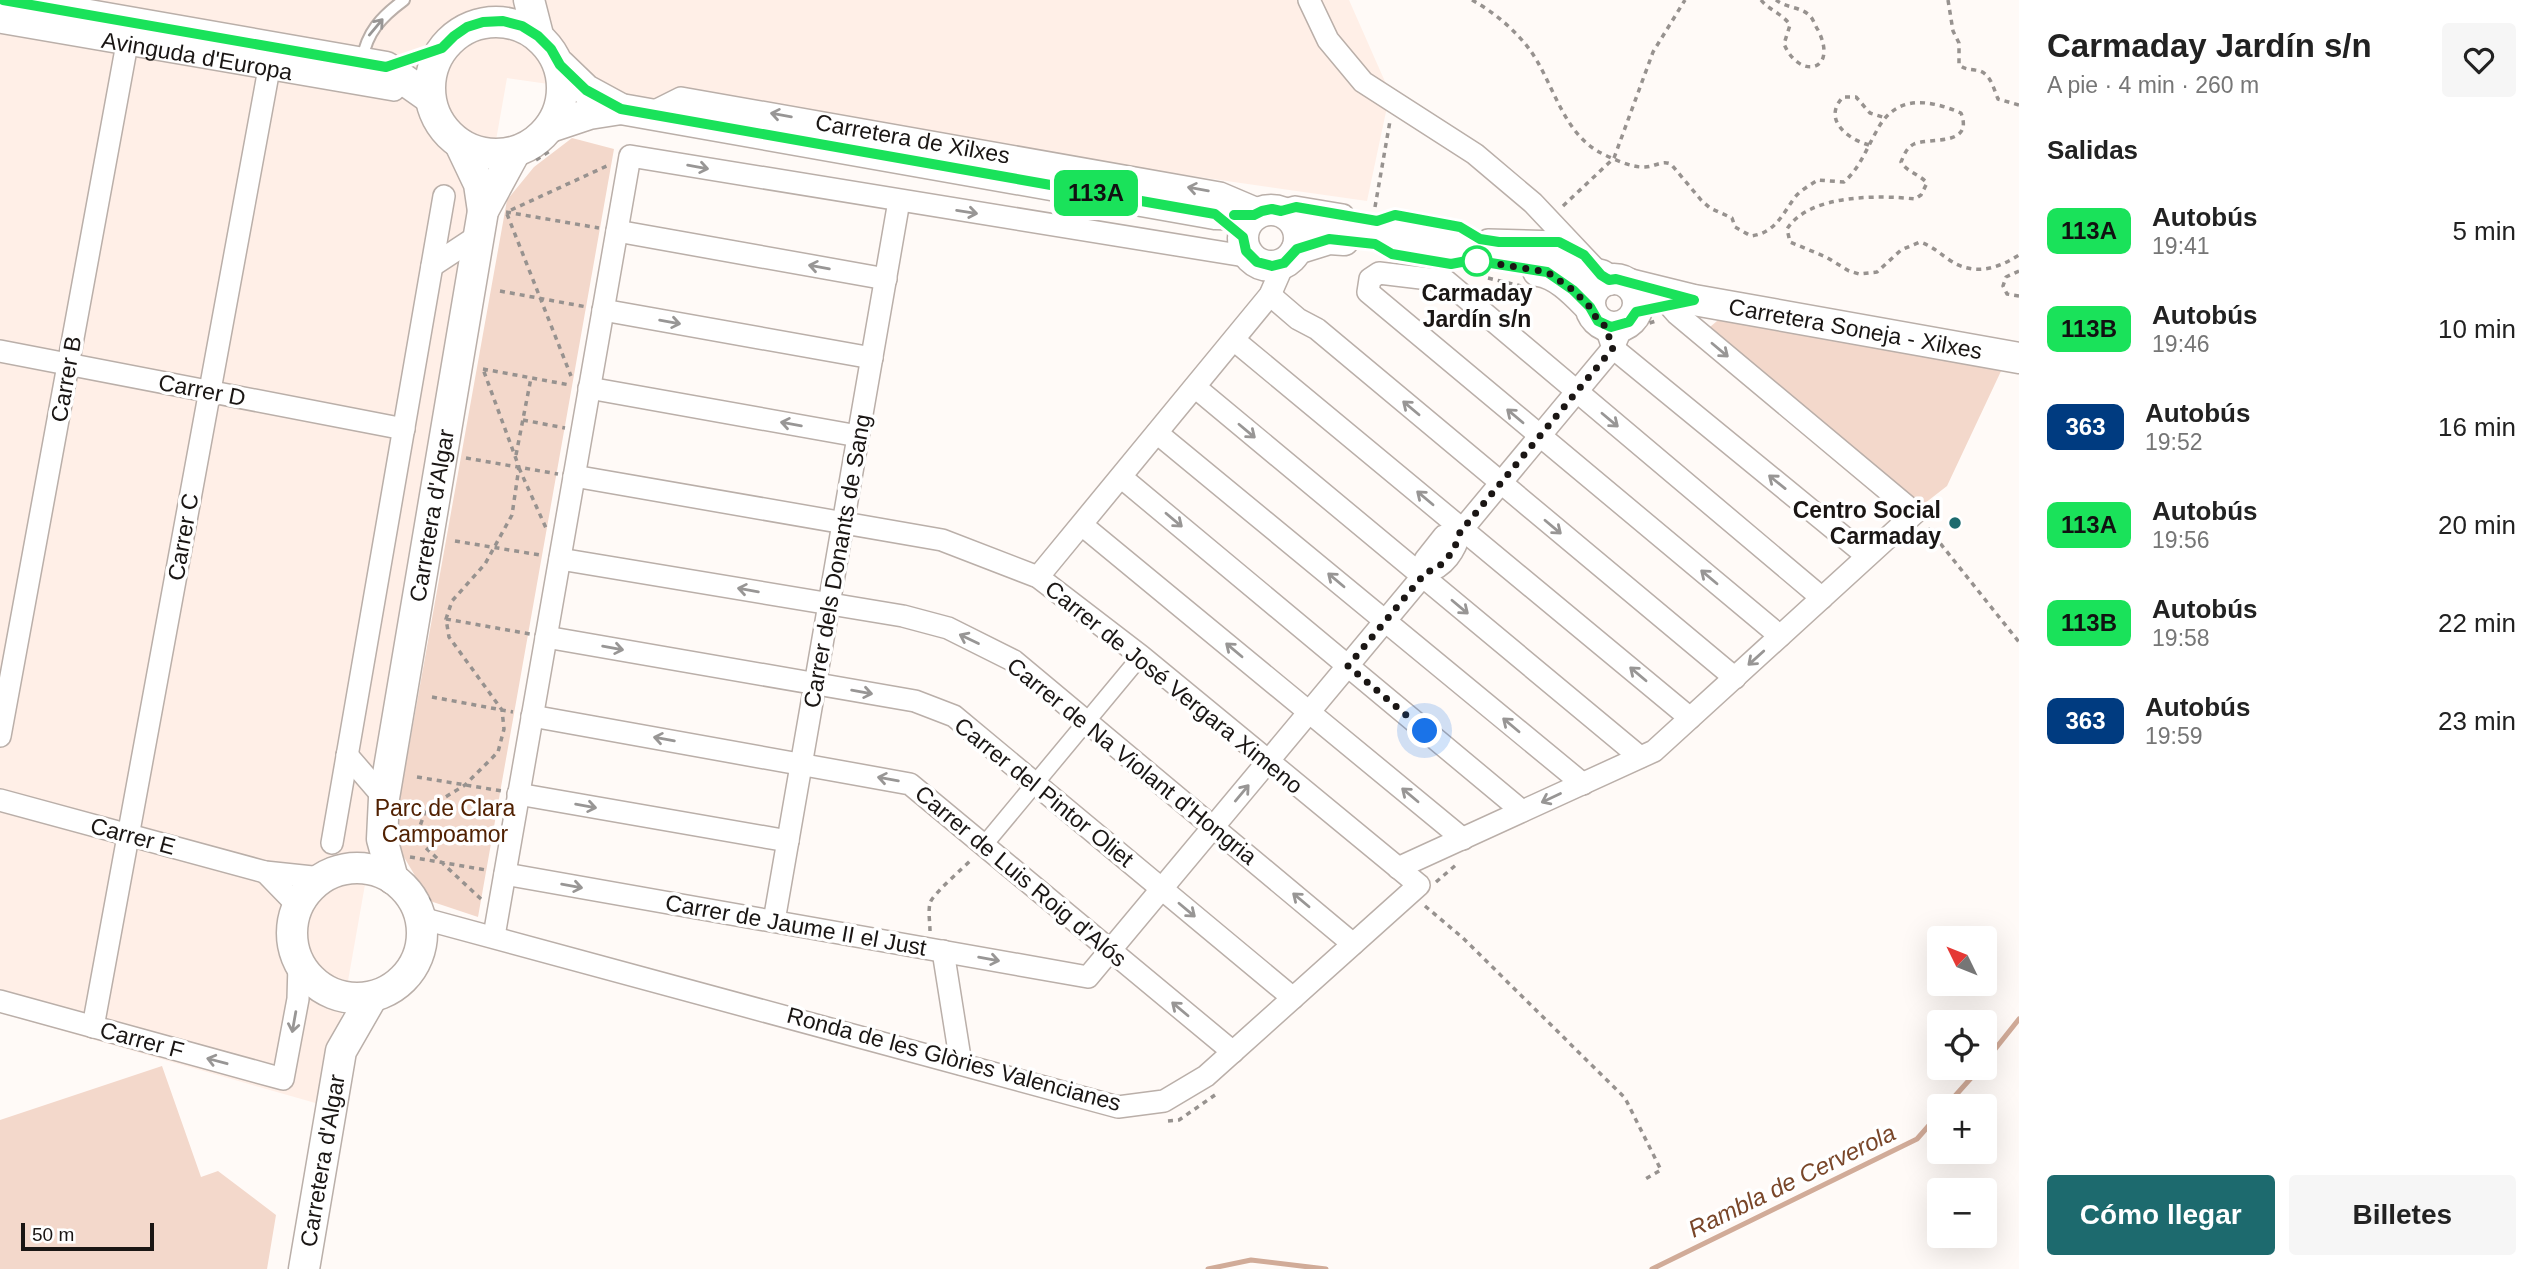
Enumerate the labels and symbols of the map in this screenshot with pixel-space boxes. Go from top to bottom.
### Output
one-way arrow [368,19,384,37]
street label: Avinguda d'Europa [100,27,295,85]
one-way arrow [770,108,793,121]
street label: Carretera de Xilxes [813,109,1012,169]
one-way arrow [686,161,708,174]
line badge: 113A [1047,170,1145,216]
one-way arrow [1187,182,1210,195]
one-way arrow [955,206,978,219]
marker: Carmaday Jardín s/n [1462,246,1492,276]
one-way arrow [808,260,831,273]
place label: Carmaday Jardín s/n [1421,280,1533,332]
street label: Carretera Soneja - Xilxes [1727,293,1984,364]
one-way arrow [658,316,681,329]
street label: Carrer B [46,334,86,424]
one-way arrow [1710,342,1728,358]
street label: Carrer D [156,369,248,411]
one-way arrow [1402,400,1420,416]
one-way arrow [1506,408,1524,424]
street label: Carrer dels Donants de Sang [798,412,876,710]
one-way arrow [1601,412,1619,428]
one-way arrow [780,417,803,430]
one-way arrow [1238,423,1256,439]
street label: Carretera d'Algar [404,427,459,604]
one-way arrow [1768,474,1786,490]
one-way arrow [1416,490,1434,506]
street label: Carrer C [163,491,203,583]
place label: Centro Social Carmaday [1793,497,1941,549]
one-way arrow [1164,513,1182,528]
marker: Centro Social Carmaday [1947,515,1963,531]
one-way arrow [1544,519,1562,534]
one-way arrow [1700,569,1718,585]
one-way arrow [1327,572,1345,588]
street label: Carrer de José Vergara Ximeno [1040,575,1308,799]
one-way arrow [737,583,760,596]
one-way arrow [1451,599,1469,615]
one-way arrow [959,631,980,645]
one-way arrow [601,642,624,655]
one-way arrow [1226,643,1244,658]
one-way arrow [1747,650,1765,666]
street label: Carrer de Na Violant d'Hongria [1002,652,1262,870]
one-way arrow [1629,666,1647,682]
one-way arrow [850,685,873,699]
street label: Carrer del Pintor Oliet [949,712,1139,872]
your location [1407,713,1442,748]
one-way arrow [1503,717,1521,732]
one-way arrow [653,732,676,745]
one-way arrow [877,772,899,786]
street label: Carrer de Luis Roig d'Alós [910,780,1132,972]
one-way arrow [1234,784,1250,802]
one-way arrow [1401,787,1419,803]
one-way arrow [1540,792,1562,805]
park label: Parc de Clara Campoamor [375,795,516,847]
one-way arrow [574,800,597,813]
street label: Carrer E [88,812,178,860]
one-way arrow [560,879,583,893]
street label: Carrer de Jaume II el Just [663,889,929,961]
one-way arrow [1292,892,1310,908]
one-way arrow [1177,902,1195,918]
north arrow [1927,926,1997,996]
one-way arrow [977,953,1000,966]
one-way arrow [1172,1001,1190,1016]
street label: Ronda de les Glòries Valencianes [784,1002,1124,1116]
one-way arrow [286,1010,300,1033]
street label: Carrer F [97,1016,187,1064]
one-way arrow [207,1054,229,1067]
street label: Carretera d'Algar [295,1072,350,1249]
water label: Rambla de Cerverola [1684,1119,1900,1242]
scale bar [21,1220,154,1252]

